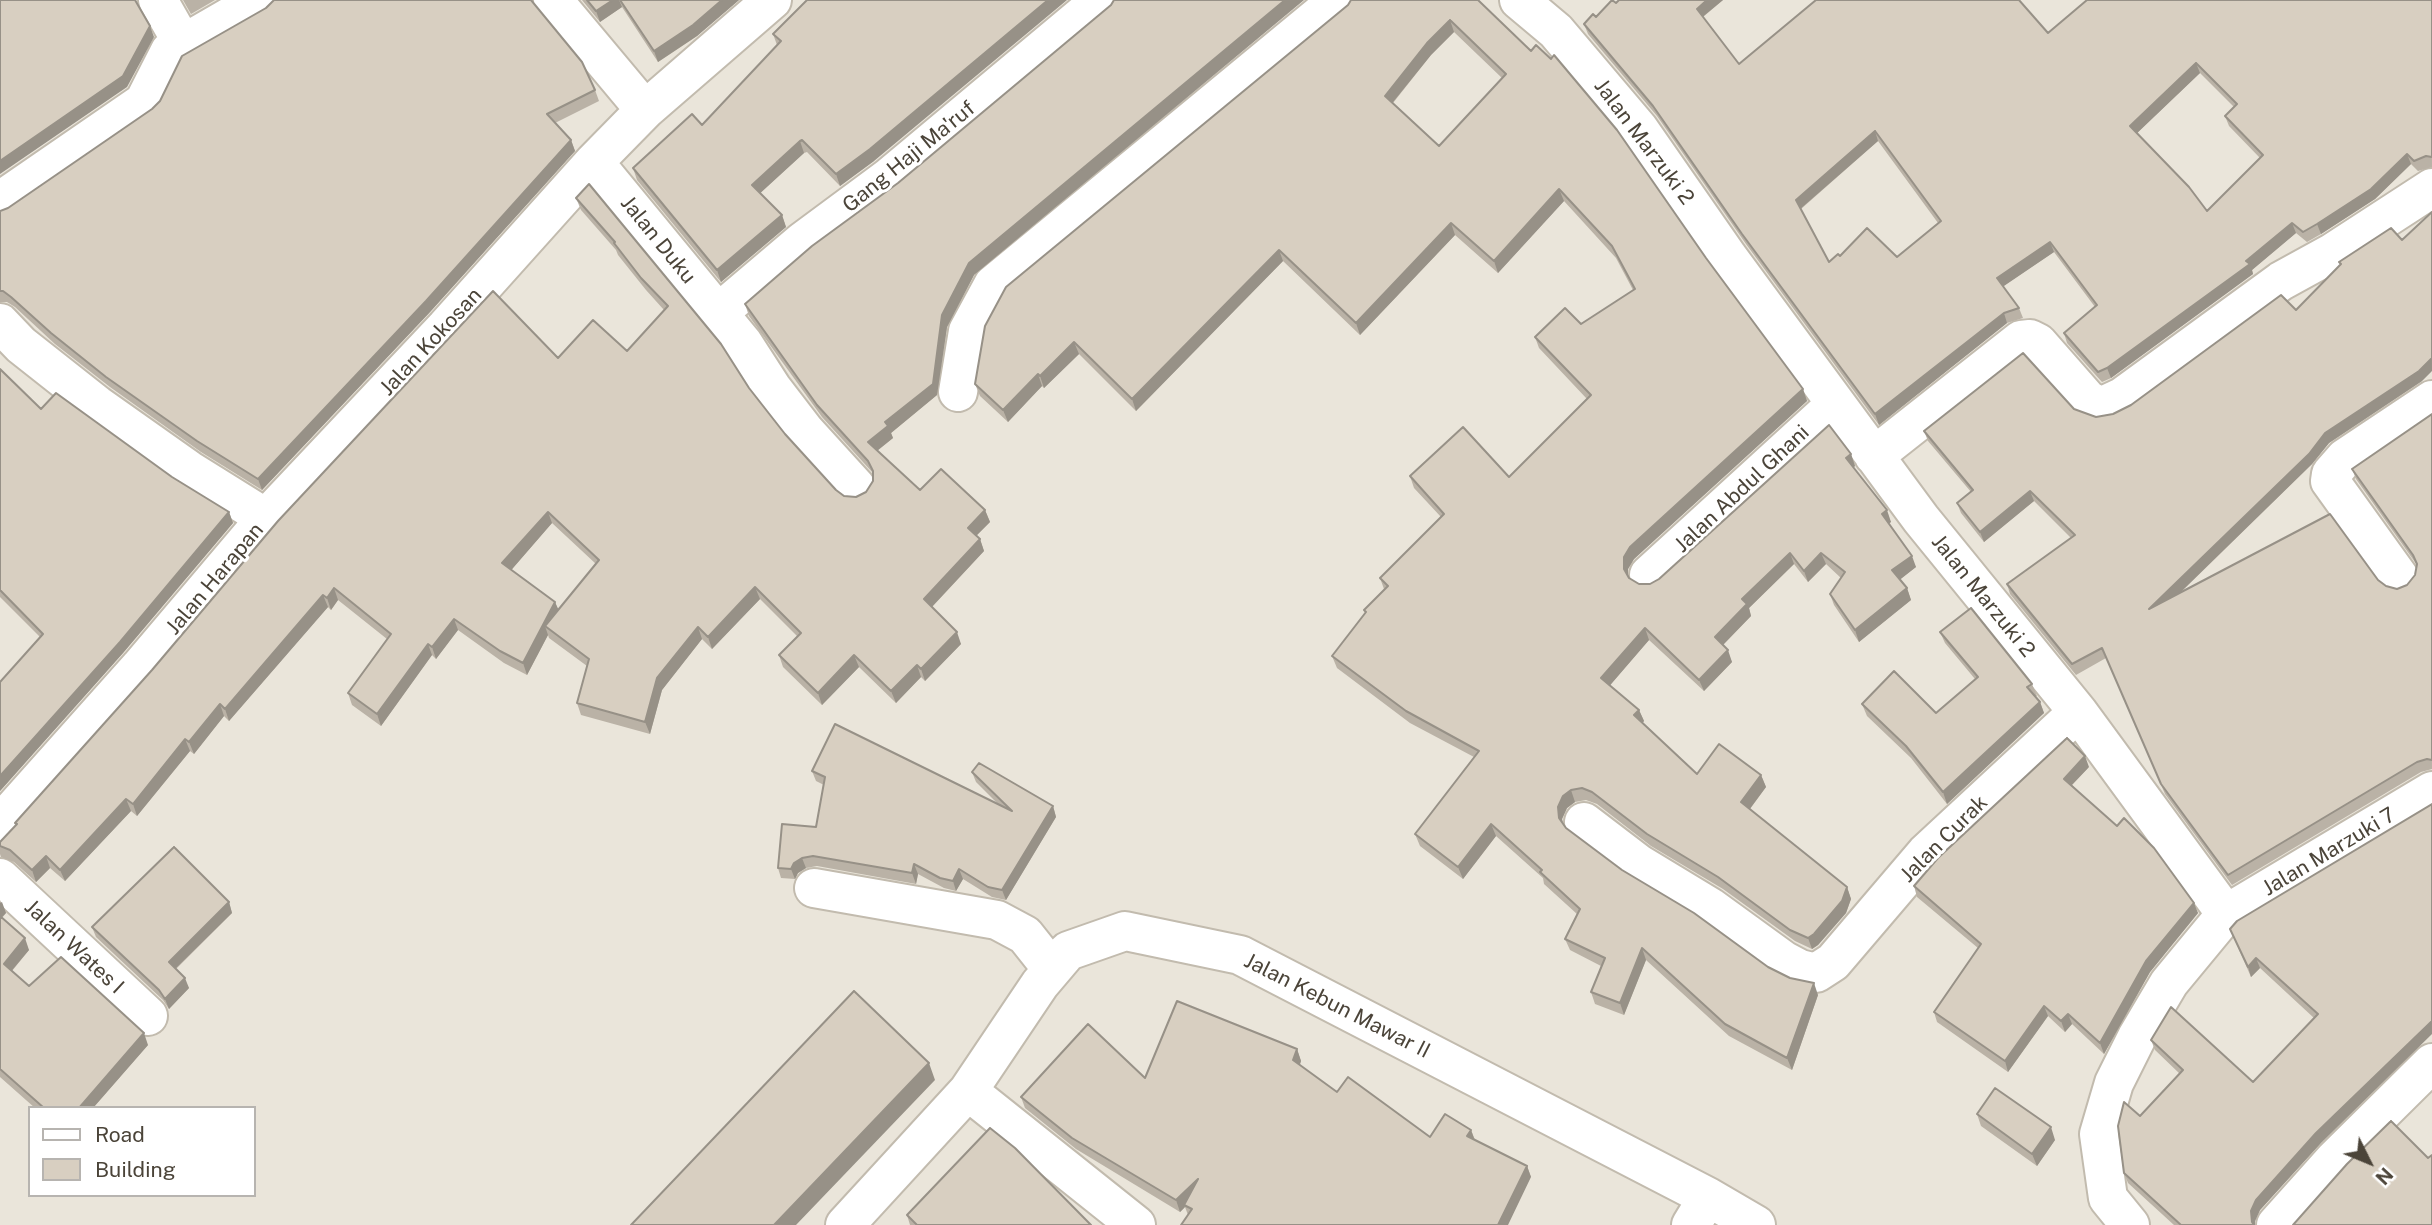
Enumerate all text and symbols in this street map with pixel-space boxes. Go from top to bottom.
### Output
street label: Jalan Marzuki 2 [1589,74,1699,210]
street label: Gang Haji Ma'ruf [838,96,980,218]
street label: Jalan Duku [615,191,701,289]
street label: Jalan Kokosan [375,283,487,401]
street label: Jalan Abdul Ghani [1669,420,1815,558]
street label: Jalan Harapan [161,518,269,640]
street label: Jalan Marzuki 2 [1926,530,2040,662]
street label: Jalan Curak [1895,790,1993,888]
street label: Jalan Marzuki 7 [2258,802,2400,902]
street label: Jalan Wates I [19,895,129,999]
street label: Jalan Kebun Mawar II [1240,948,1434,1064]
legend [28,1106,256,1197]
text: Road [95,1122,145,1147]
north arrow [2334,1127,2404,1197]
text: Building [95,1157,176,1182]
text: N [2371,1163,2397,1189]

